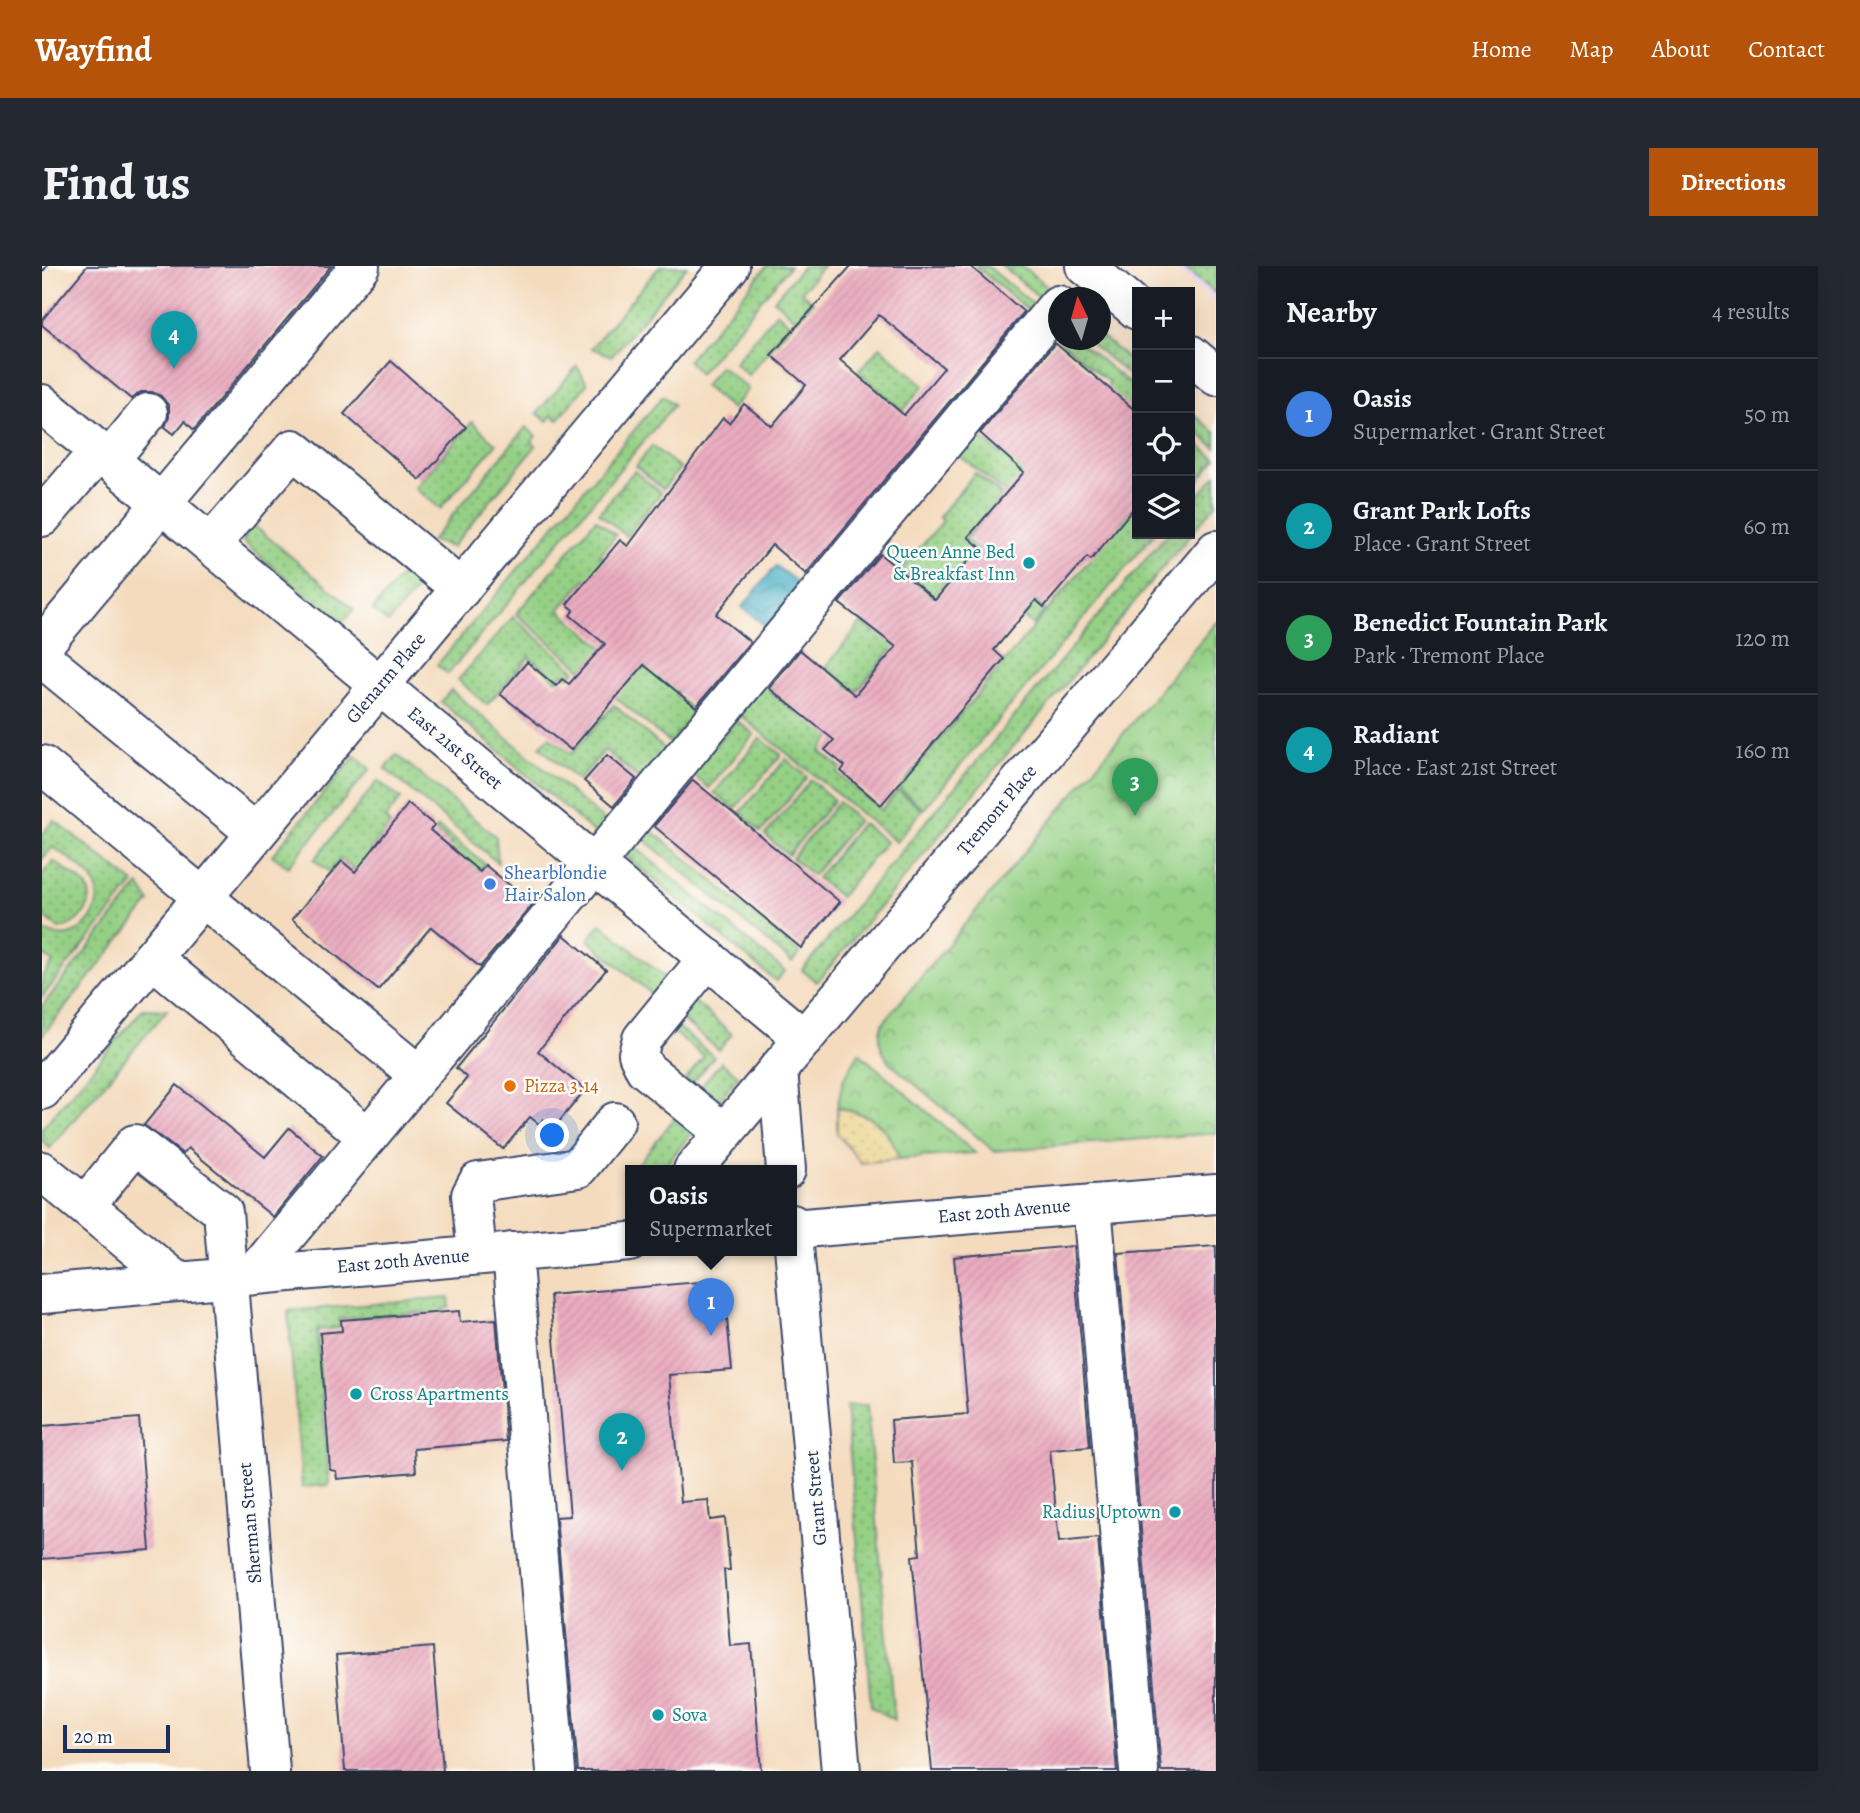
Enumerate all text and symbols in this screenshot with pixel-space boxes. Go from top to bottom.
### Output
text: Wayfind [35,27,152,72]
text: Home [1471,33,1532,65]
text: Map [1570,33,1614,65]
text: About [1652,33,1710,65]
text: Contact [1748,33,1825,65]
button: Directions [1649,148,1818,216]
text: Find us [42,149,190,216]
north arrow [1048,287,1111,350]
map controls [1132,287,1195,539]
button: + [1132,287,1195,350]
text: Nearby [1286,292,1377,332]
text: 4 results [1712,296,1790,327]
pin: 4 [151,311,197,369]
button: − [1132,350,1195,413]
text: Oasis [1353,381,1412,416]
text: 1 [1305,399,1313,430]
text: 50 m [1744,399,1790,430]
button: locate [1132,413,1195,476]
text: Supermarket · Grant Street [1353,416,1606,447]
button: layers [1132,476,1195,539]
text: Grant Park Lofts [1353,493,1531,528]
text: 2 [1303,511,1315,542]
text: 60 m [1743,511,1790,542]
text: Place · Grant Street [1353,528,1531,559]
place label: Queen Anne Bed & Breakfast Inn [887,539,1016,587]
marker: Queen Anne Bed & Breakfast Inn [1021,555,1037,571]
text: Benedict Fountain Park [1353,605,1607,640]
text: 3 [1304,623,1314,654]
text: 120 m [1735,623,1790,654]
street label: Glenarm Place [340,627,432,729]
text: Park · Tremont Place [1353,640,1545,671]
street label: East 21st Street [402,700,508,796]
text: Radiant [1353,717,1439,752]
text: 4 [1304,735,1314,766]
text: 160 m [1736,735,1790,766]
text: Place · East 21st Street [1353,752,1557,783]
pin: 3 [1112,758,1158,816]
street label: Tremont Place [951,759,1043,861]
place label: Shearblondie Hair Salon [504,860,607,908]
marker: Shearblondie Hair Salon [482,876,498,892]
place label: Pizza 3.14 [524,1073,599,1099]
marker: Pizza 3.14 [502,1078,518,1094]
your location [535,1118,569,1152]
popup [625,1165,797,1256]
text: Oasis [649,1178,708,1213]
street label: East 20th Avenue [936,1192,1072,1230]
text: Supermarket [649,1213,773,1244]
street label: East 20th Avenue [335,1242,471,1280]
pin: 1 [688,1278,734,1336]
place label: Cross Apartments [370,1381,509,1407]
marker: Cross Apartments [348,1386,364,1402]
pin: 2 [599,1413,645,1471]
street label: Grant Street [799,1449,833,1547]
street label: Sherman Street [232,1461,268,1585]
place label: Radius Uptown [1042,1499,1161,1525]
marker: Radius Uptown [1167,1504,1183,1520]
place label: Sova [672,1702,708,1728]
marker: Sova [650,1707,666,1723]
scale bar [63,1722,170,1754]
text: 20 m [74,1724,113,1750]

